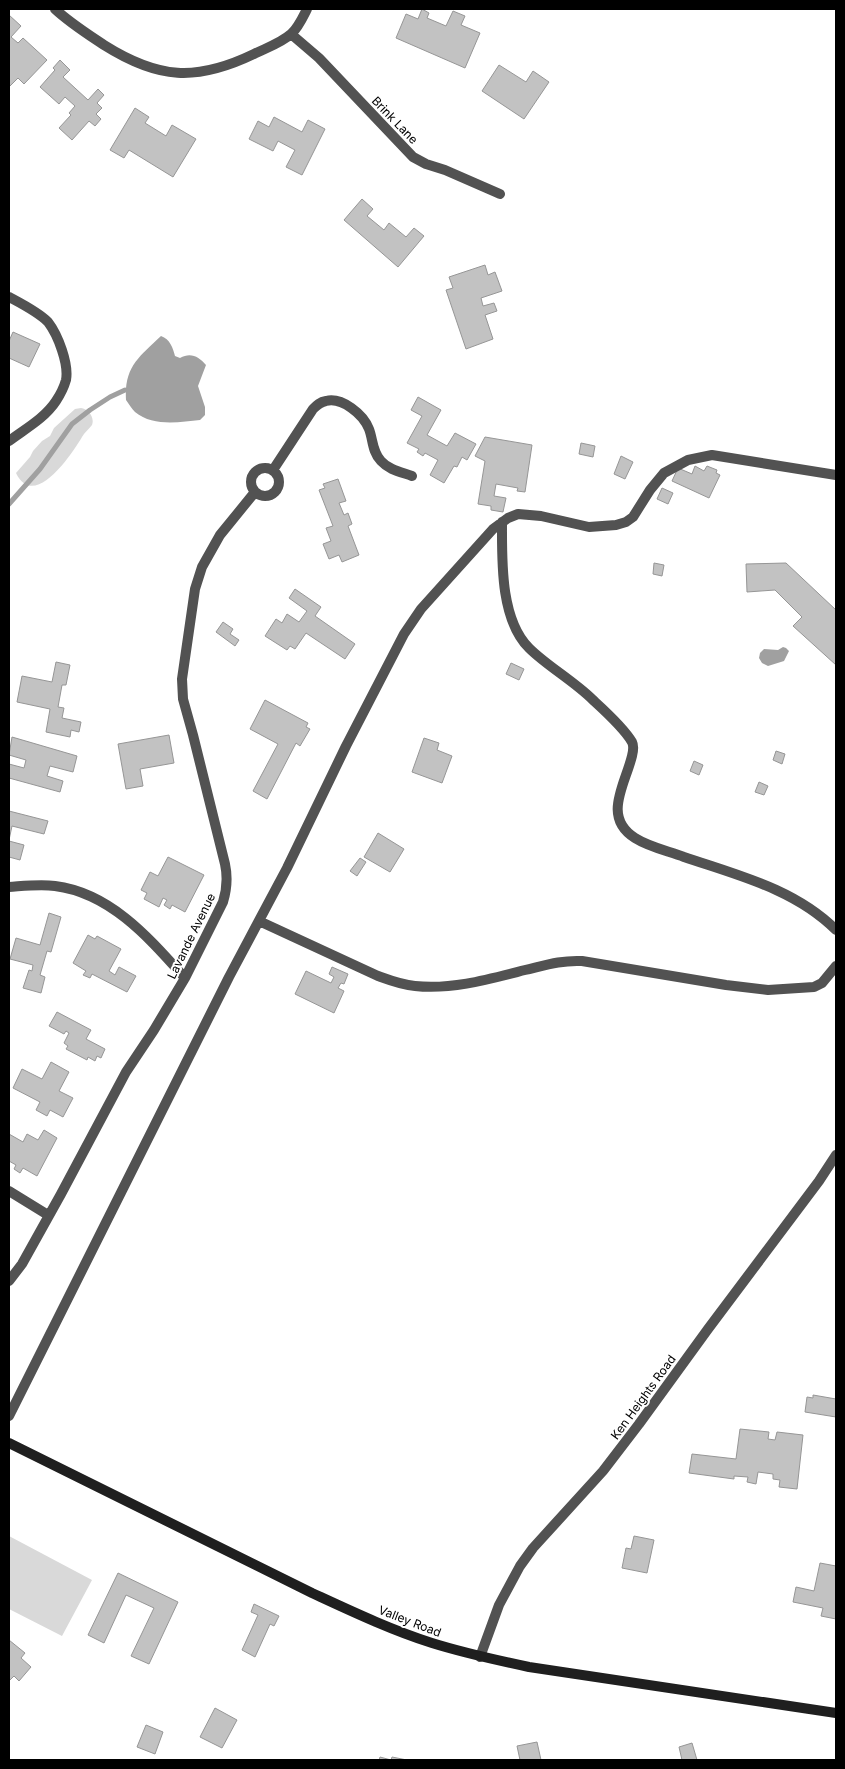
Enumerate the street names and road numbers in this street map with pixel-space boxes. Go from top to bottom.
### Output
street label: Brink Lane [369,93,421,147]
street label: Lavande Avenue [164,891,218,981]
street label: Ken Heights Road [607,1352,679,1442]
street label: Valley Road [376,1602,444,1640]

